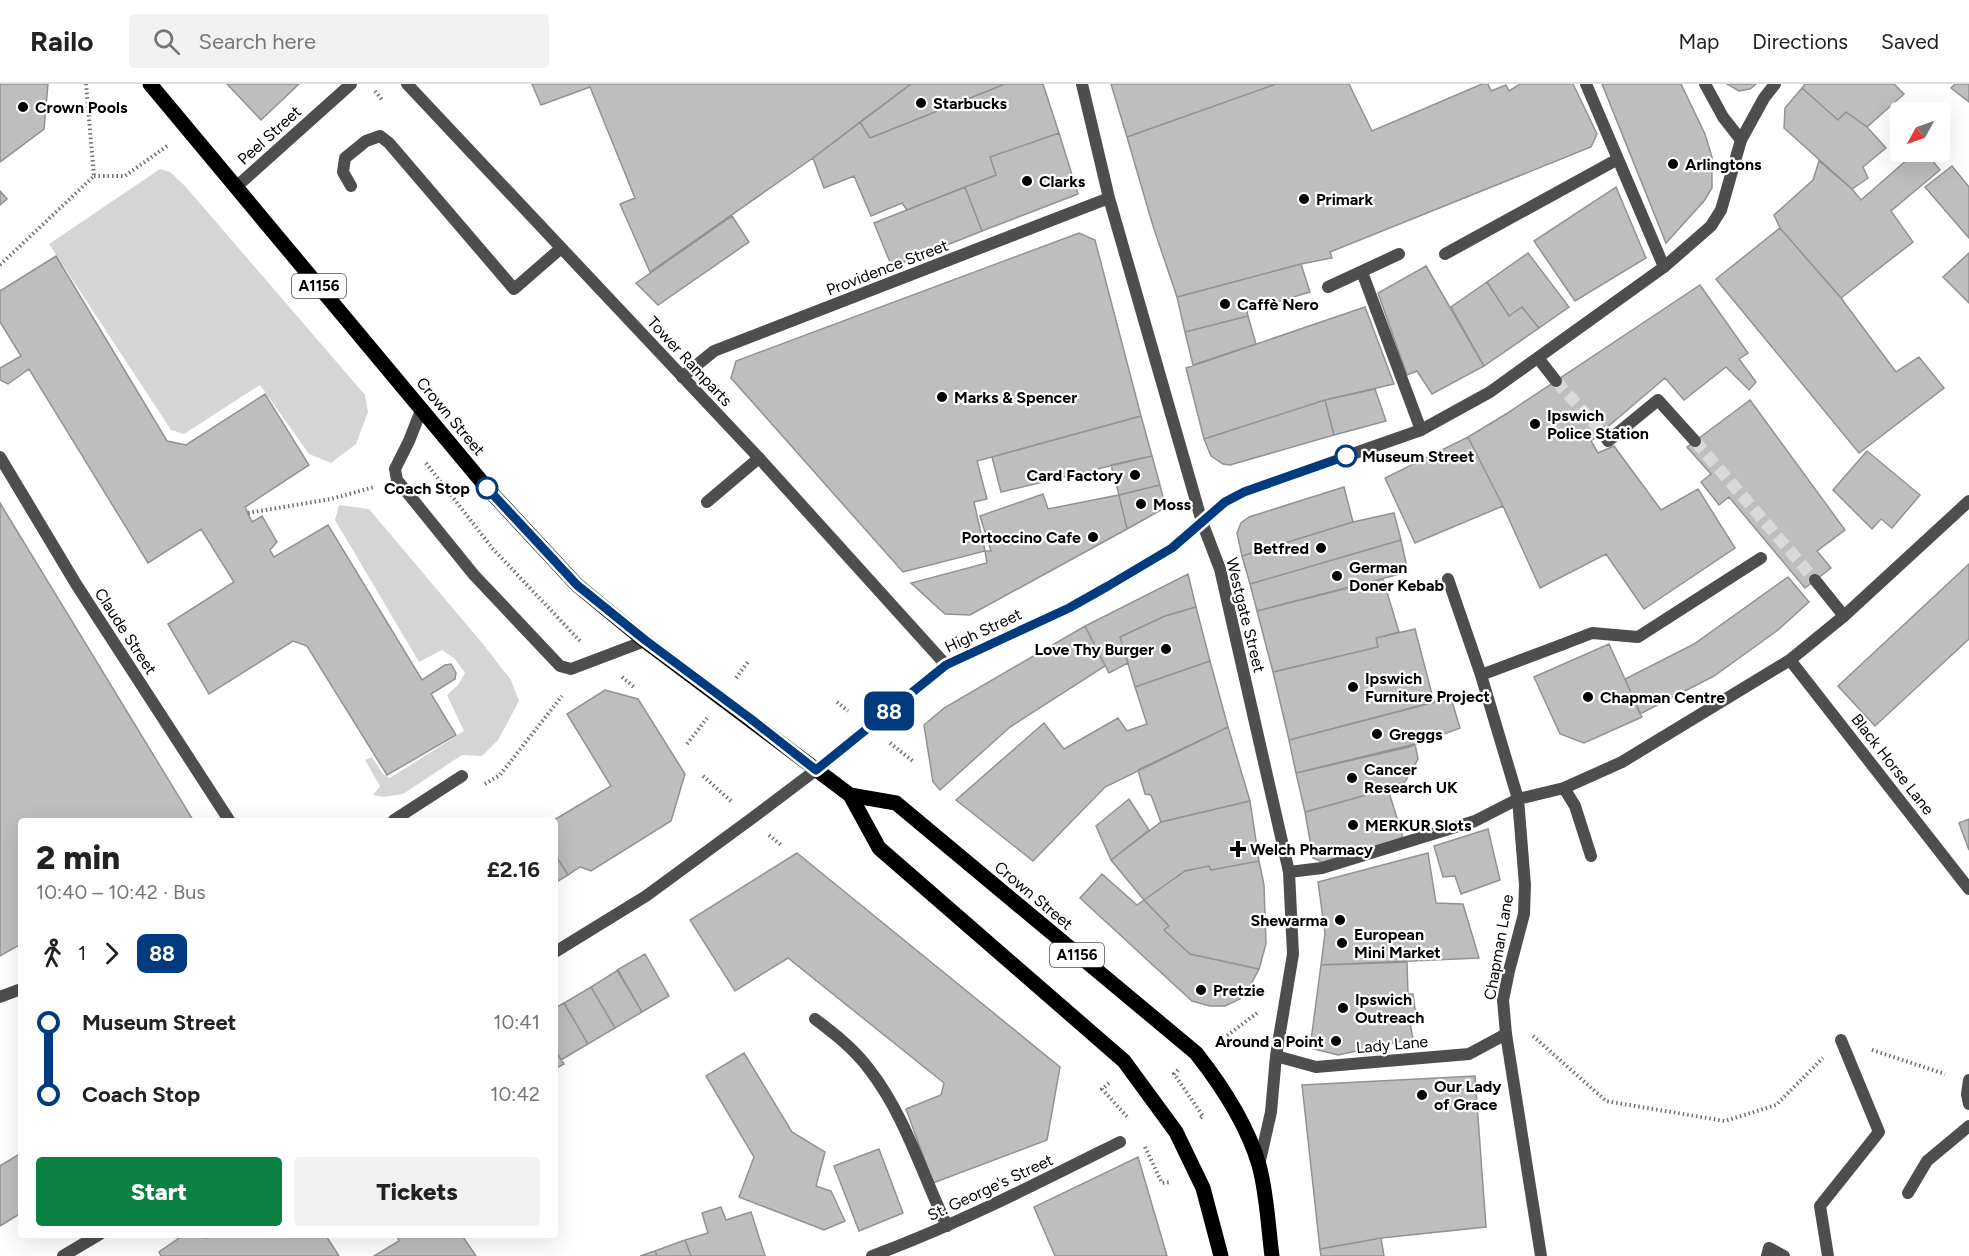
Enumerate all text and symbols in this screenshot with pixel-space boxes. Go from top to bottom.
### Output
search box [129,14,549,68]
text: Railo [30,24,93,58]
icon: search [150,25,183,58]
text: Search here [198,28,316,55]
text: Map [1678,29,1719,54]
text: Directions [1752,29,1848,54]
text: Saved [1881,29,1939,54]
place label: Starbucks [933,94,1008,113]
marker: Starbucks [914,96,928,110]
place label: Crown Pools [35,98,128,117]
marker: Crown Pools [16,100,30,114]
street label: Peel Street [234,102,305,169]
north arrow [1890,102,1950,162]
map controls [1890,102,1950,162]
place label: Arlingtons [1685,155,1762,174]
marker: Arlingtons [1666,157,1680,171]
place label: Clarks [1039,172,1086,191]
marker: Clarks [1020,174,1034,188]
place label: Primark [1316,190,1373,209]
marker: Primark [1297,192,1311,206]
street label: Providence Street [824,236,951,299]
road number: A1156 [292,274,346,298]
place label: Caffè Nero [1237,295,1319,314]
marker: Caffè Nero [1218,297,1232,311]
street label: Tower Ramparts [643,313,736,410]
street label: Crown Street [412,373,489,459]
place label: Marks & Spencer [954,388,1077,407]
marker: Marks & Spencer [935,390,949,404]
place label: Ipswich Police Station [1547,406,1649,443]
marker: Ipswich Police Station [1528,417,1542,431]
marker: Museum Street [1335,445,1357,467]
place label: Museum Street [1362,447,1474,466]
place label: Card Factory [1027,466,1124,485]
marker: Card Factory [1128,468,1142,482]
marker: Coach Stop [476,477,498,499]
place label: Coach Stop [384,479,470,498]
place label: Moss [1153,495,1191,514]
marker: Moss [1134,497,1148,511]
place label: Portoccino Cafe [962,528,1081,547]
marker: Portoccino Cafe [1086,530,1100,544]
place label: Betfred [1253,539,1309,558]
marker: Betfred [1314,541,1328,555]
street label: Westgate Street [1222,556,1269,675]
place label: German Doner Kebab [1349,558,1444,595]
marker: German Doner Kebab [1330,569,1344,583]
street label: Claude Street [91,585,161,678]
street label: High Street [942,604,1025,657]
place label: Love Thy Burger [1034,640,1154,659]
marker: Love Thy Burger [1159,642,1173,656]
place label: Ipswich Furniture Project [1365,669,1490,706]
marker: Ipswich Furniture Project [1346,680,1360,694]
place label: Chapman Centre [1600,688,1725,707]
marker: Chapman Centre [1581,690,1595,704]
line badge: 88 [862,692,916,730]
text: 88 [876,699,902,724]
street label: Black Horse Lane [1847,710,1938,819]
place label: Greggs [1389,725,1443,744]
marker: Greggs [1370,727,1384,741]
place label: Cancer Research UK [1364,760,1458,797]
marker: Cancer Research UK [1345,771,1359,785]
place label: MERKUR Slots [1365,816,1472,835]
marker: MERKUR Slots [1346,818,1360,832]
text: 2 min [36,838,120,877]
place label: Welch Pharmacy [1250,840,1374,859]
marker: Welch Pharmacy [1231,842,1245,856]
text: £2.16 [487,856,540,883]
street label: Crown Street [991,857,1077,934]
text: 10:40 – 10:42 · Bus [36,880,206,904]
street label: Chapman Lane [1480,893,1517,1001]
place label: Shewarma [1250,911,1328,930]
marker: Shewarma [1333,913,1347,927]
place label: European Mini Market [1354,925,1441,962]
marker: European Mini Market [1335,936,1349,950]
icon: walk [36,937,69,970]
icon: forward [95,937,128,970]
text: 1 [78,941,86,965]
text: 88 [149,941,175,966]
road number: A1156 [1050,943,1104,967]
place label: Pretzie [1213,981,1265,1000]
marker: Pretzie [1194,983,1208,997]
place label: Ipswich Outreach [1355,990,1424,1027]
marker: Ipswich Outreach [1336,1001,1350,1015]
text: Museum Street [82,1009,236,1036]
text: 10:41 [493,1010,540,1034]
place label: Around a Point [1215,1032,1324,1051]
street label: Lady Lane [1355,1032,1429,1057]
marker: Around a Point [1329,1034,1343,1048]
place label: Our Lady of Grace [1434,1077,1502,1114]
text: Coach Stop [82,1081,200,1108]
text: 10:42 [490,1082,540,1106]
marker: Our Lady of Grace [1415,1088,1429,1102]
street label: St. George's Street [924,1150,1056,1225]
button: Start [36,1157,282,1226]
button: Tickets [294,1157,540,1226]

